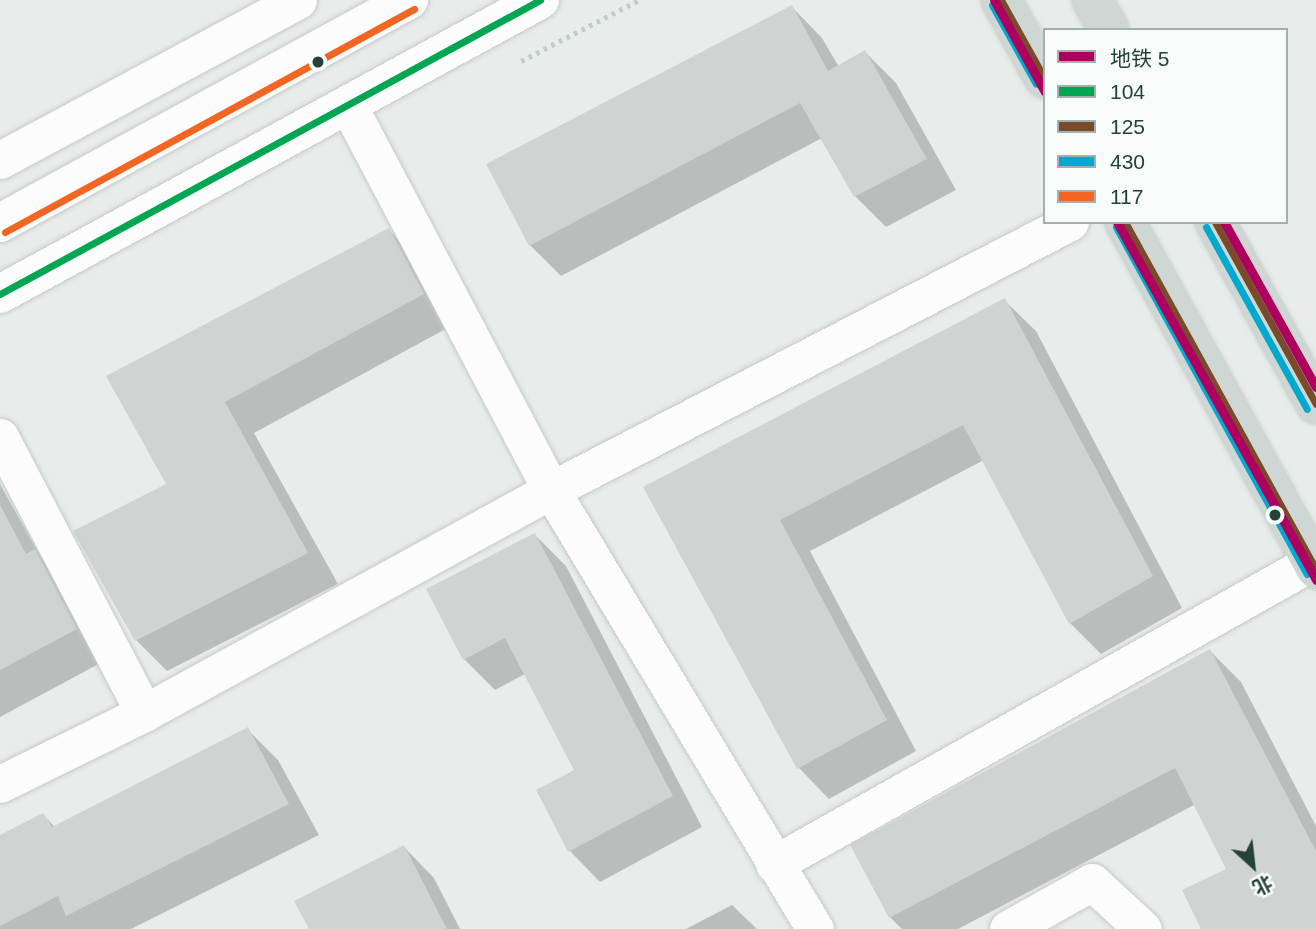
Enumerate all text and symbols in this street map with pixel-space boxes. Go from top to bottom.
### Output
legend [1043,28,1288,224]
text: 地铁 5 [1110,47,1170,70]
unlabelled marker [311,55,325,69]
text: 104 [1110,80,1145,103]
text: 125 [1110,115,1145,138]
text: 430 [1110,150,1145,173]
text: 117 [1110,185,1143,208]
unlabelled marker [1268,508,1282,522]
north arrow [1218,831,1288,901]
text: 北 [1250,871,1276,899]

